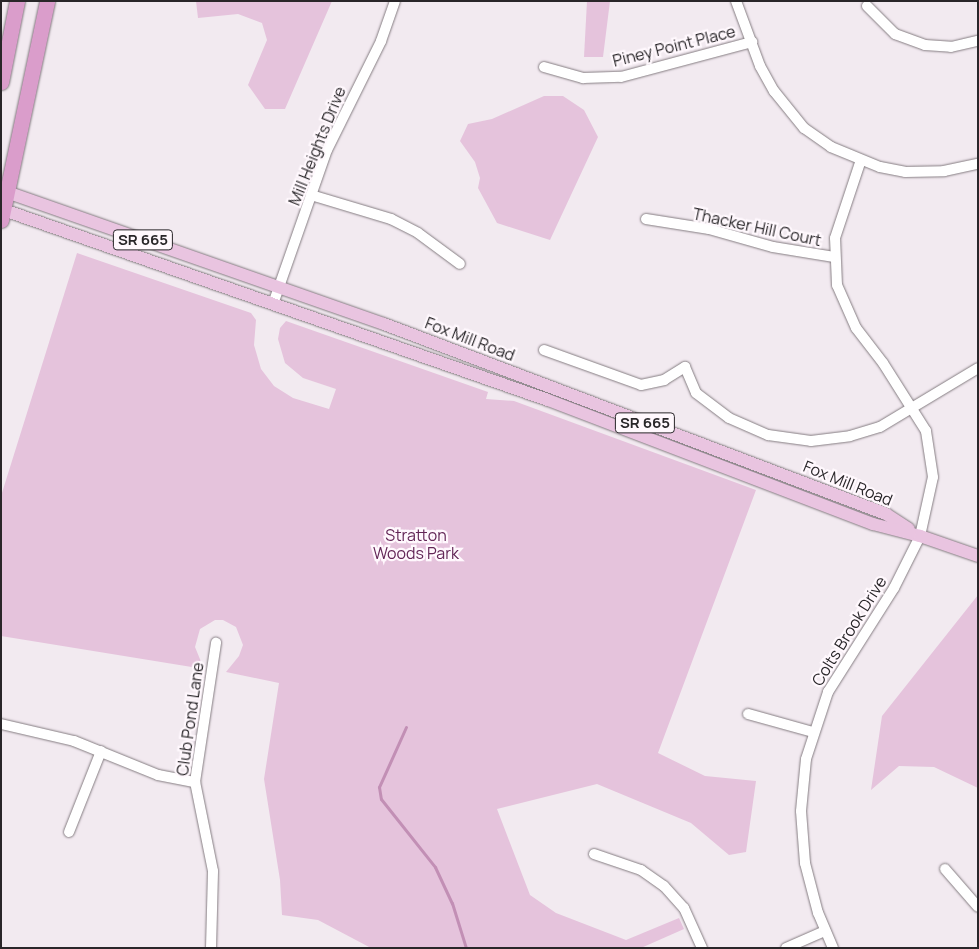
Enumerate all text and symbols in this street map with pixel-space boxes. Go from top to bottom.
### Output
street label: Piney Point Place [611,21,737,71]
street label: Mill Heights Drive [284,84,350,208]
street label: Thacker Hill Court [691,204,823,250]
road number: SR 665 [112,228,174,252]
street label: Fox Mill Road [422,313,518,365]
road number: SR 665 [614,410,676,436]
street label: Fox Mill Road [801,456,895,510]
park label: Stratton Woods Park [373,525,459,563]
street label: Colts Brook Drive [808,573,890,689]
street label: Club Pond Lane [173,661,207,777]

